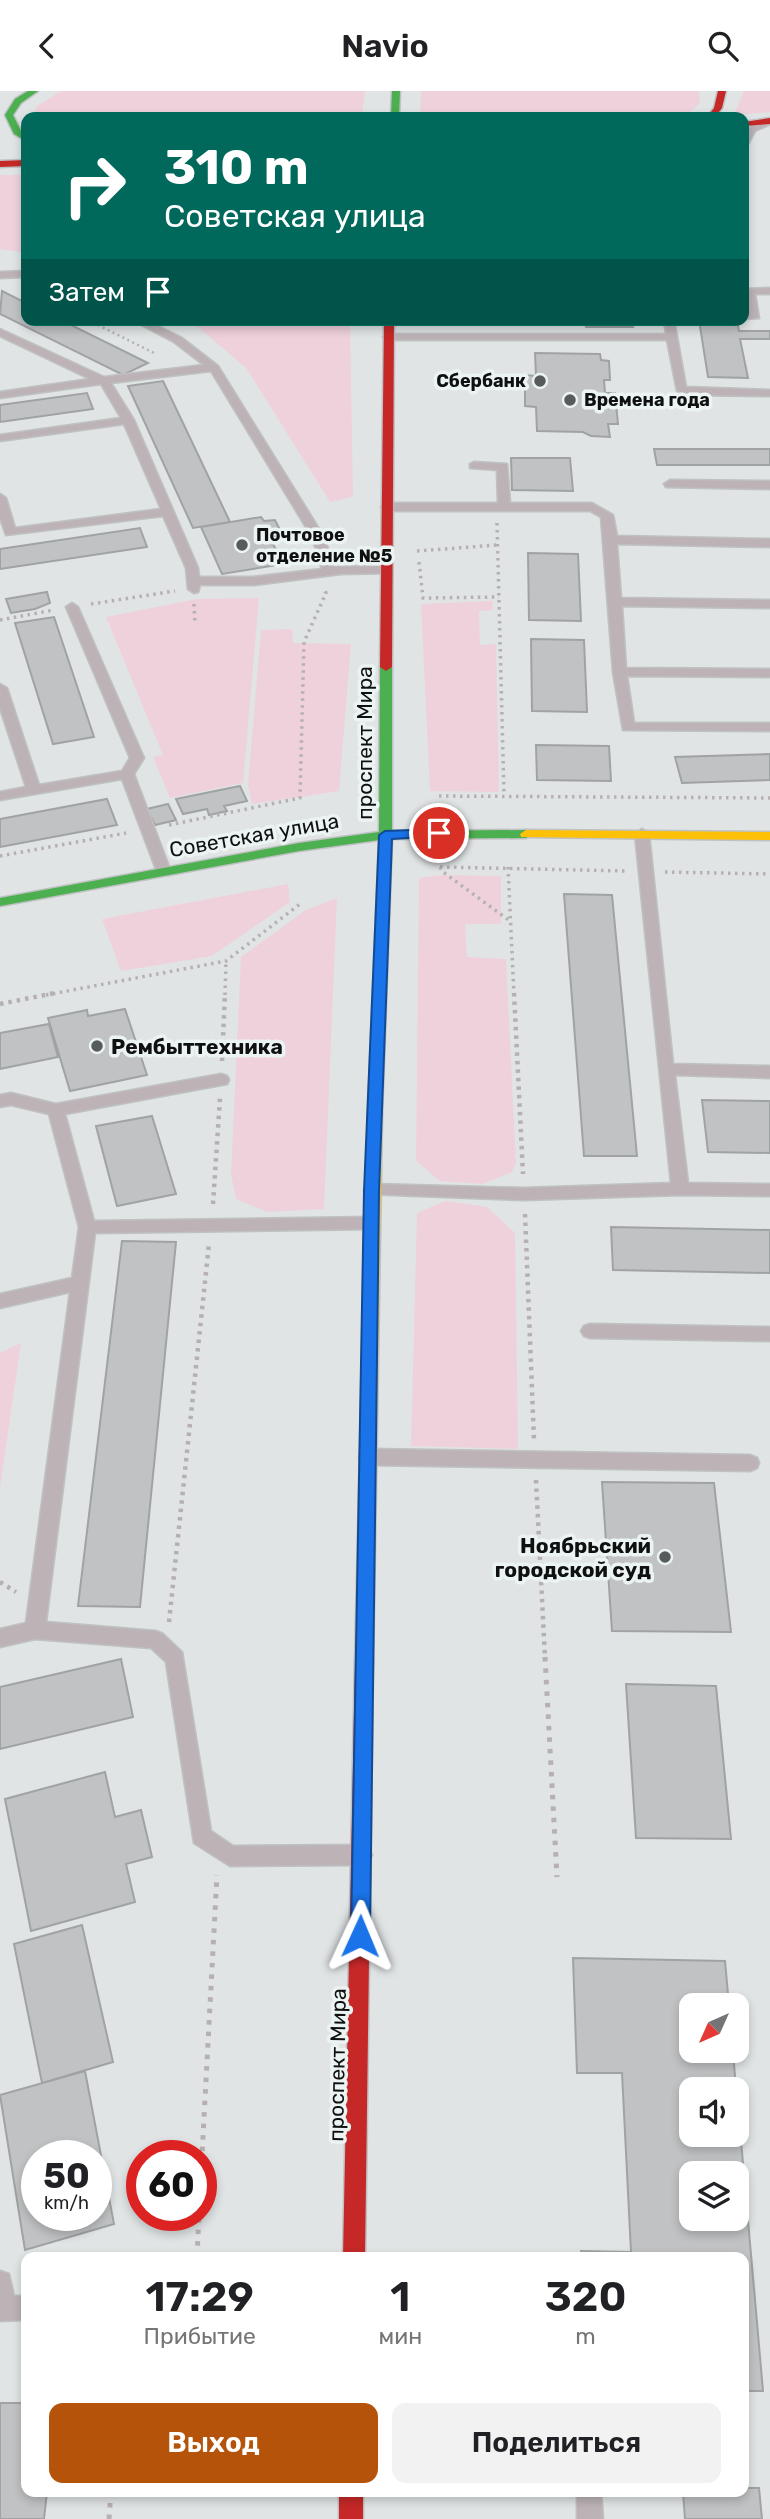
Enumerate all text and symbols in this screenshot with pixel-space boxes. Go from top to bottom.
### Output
icon: back [28,27,66,65]
text: Navio [341,27,429,65]
icon: search [704,27,742,65]
text: 310 m [164,138,309,196]
icon: right [49,140,140,231]
text: Советская улица [164,197,426,235]
icon: arrive [139,273,177,311]
text: Затем [49,277,125,308]
place label: Сбербанк [436,370,526,392]
marker: Сбербанк [532,373,548,389]
place label: Времена года [584,389,710,411]
marker: Времена года [562,392,578,408]
place label: Почтовое отделение №5 [256,524,392,567]
marker: Почтовое отделение №5 [234,537,250,553]
street label: проспект Мира [352,666,377,820]
pin [409,803,469,863]
street label: Советская улица [167,808,341,862]
icon: arrive [420,814,458,852]
place label: Рембыттехника [111,1034,283,1059]
marker: Рембыттехника [89,1038,105,1054]
place label: Ноябрьский городской суд [495,1533,651,1582]
marker: Ноябрьский городской суд [657,1549,673,1565]
position arrow [323,1899,397,1973]
street label: проспект Мира [323,1988,351,2142]
north arrow [679,1993,749,2063]
map controls [679,1993,749,2231]
button: sound [679,2077,749,2147]
speed limit sign: 60 [126,2140,217,2231]
text: 50 [43,2155,90,2197]
button: layers [679,2161,749,2231]
text: km/h [44,2192,89,2214]
text: 17:29 [145,2272,254,2322]
text: 1 [390,2272,410,2322]
text: 320 [545,2272,626,2322]
text: Прибытие [144,2322,256,2350]
text: мин [378,2322,422,2350]
text: m [575,2322,596,2350]
button: Выход [49,2403,378,2483]
button: Поделиться [392,2403,721,2483]

